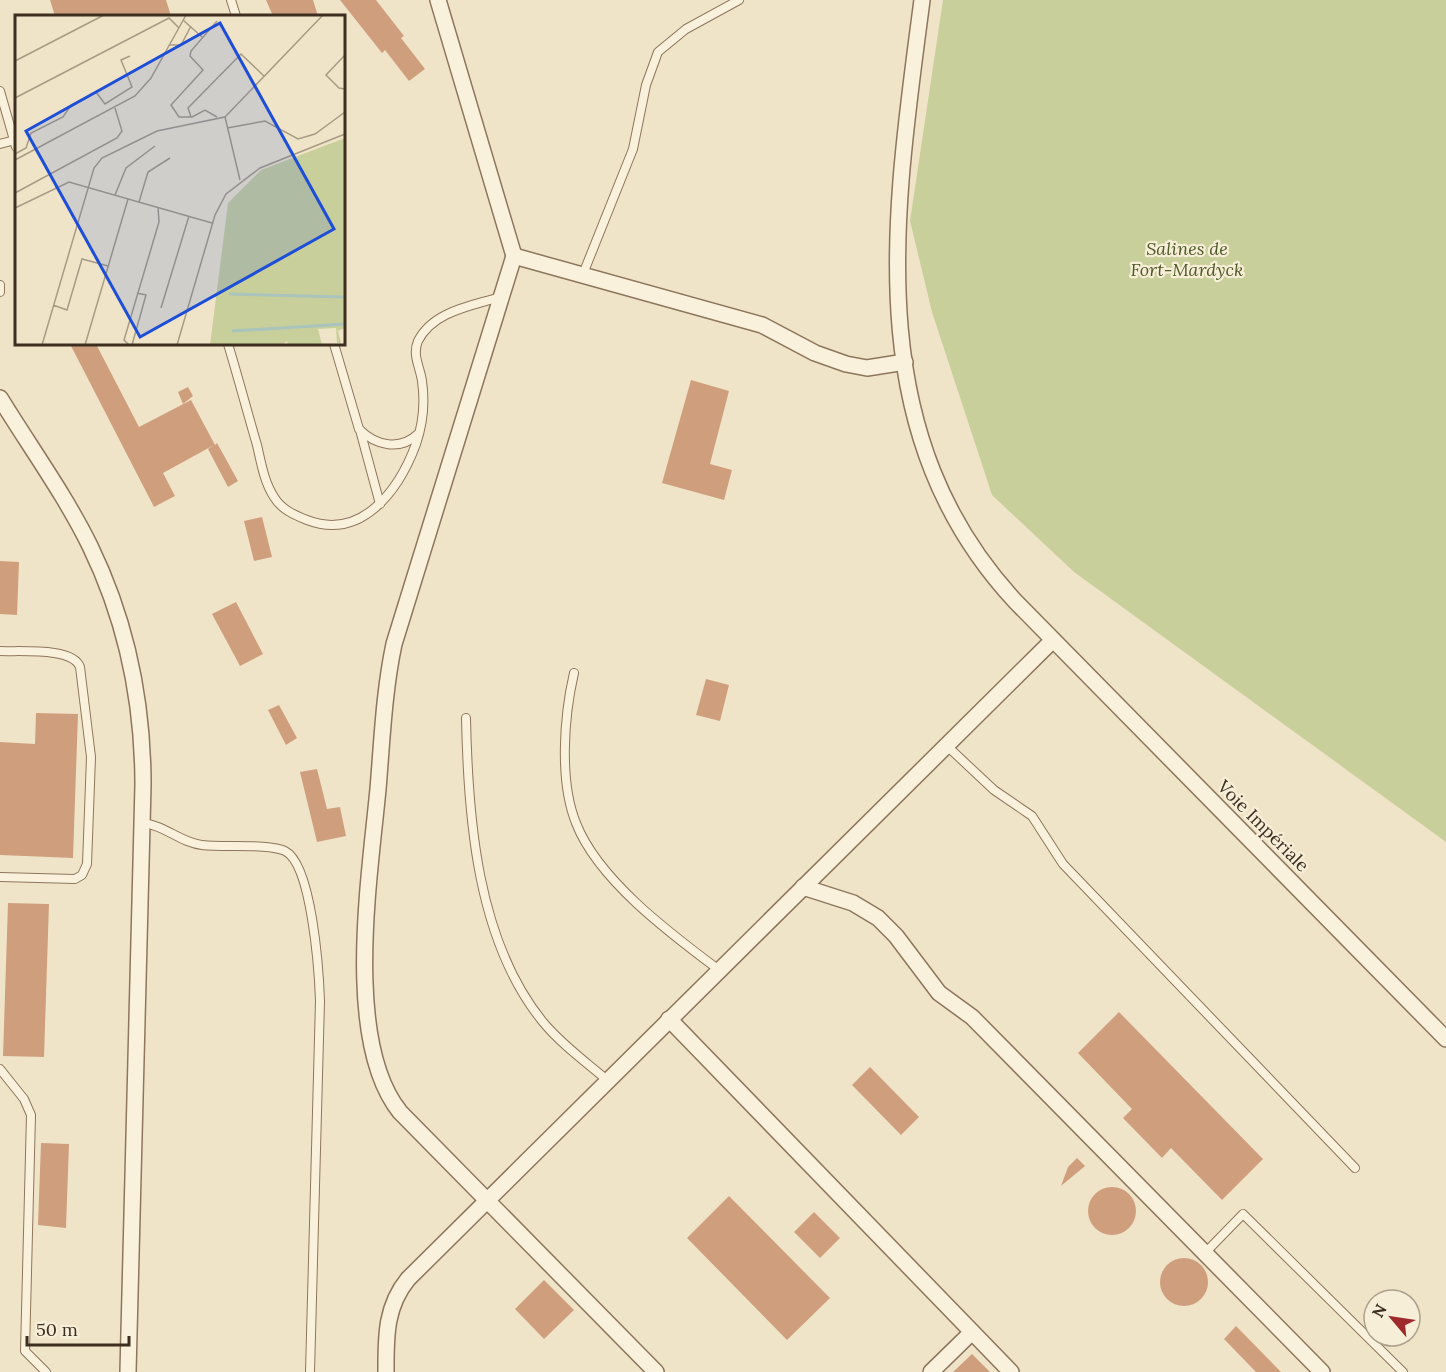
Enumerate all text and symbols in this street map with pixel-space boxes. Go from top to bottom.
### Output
inset map [15,15,345,345]
park label: Salines de Fort-Mardyck [1131,237,1243,281]
street label: Voie Impériale [1212,774,1314,877]
north arrow [1362,1288,1422,1348]
text: N [1367,1300,1391,1321]
scale bar [27,1309,129,1347]
text: 50 m [36,1318,78,1341]

